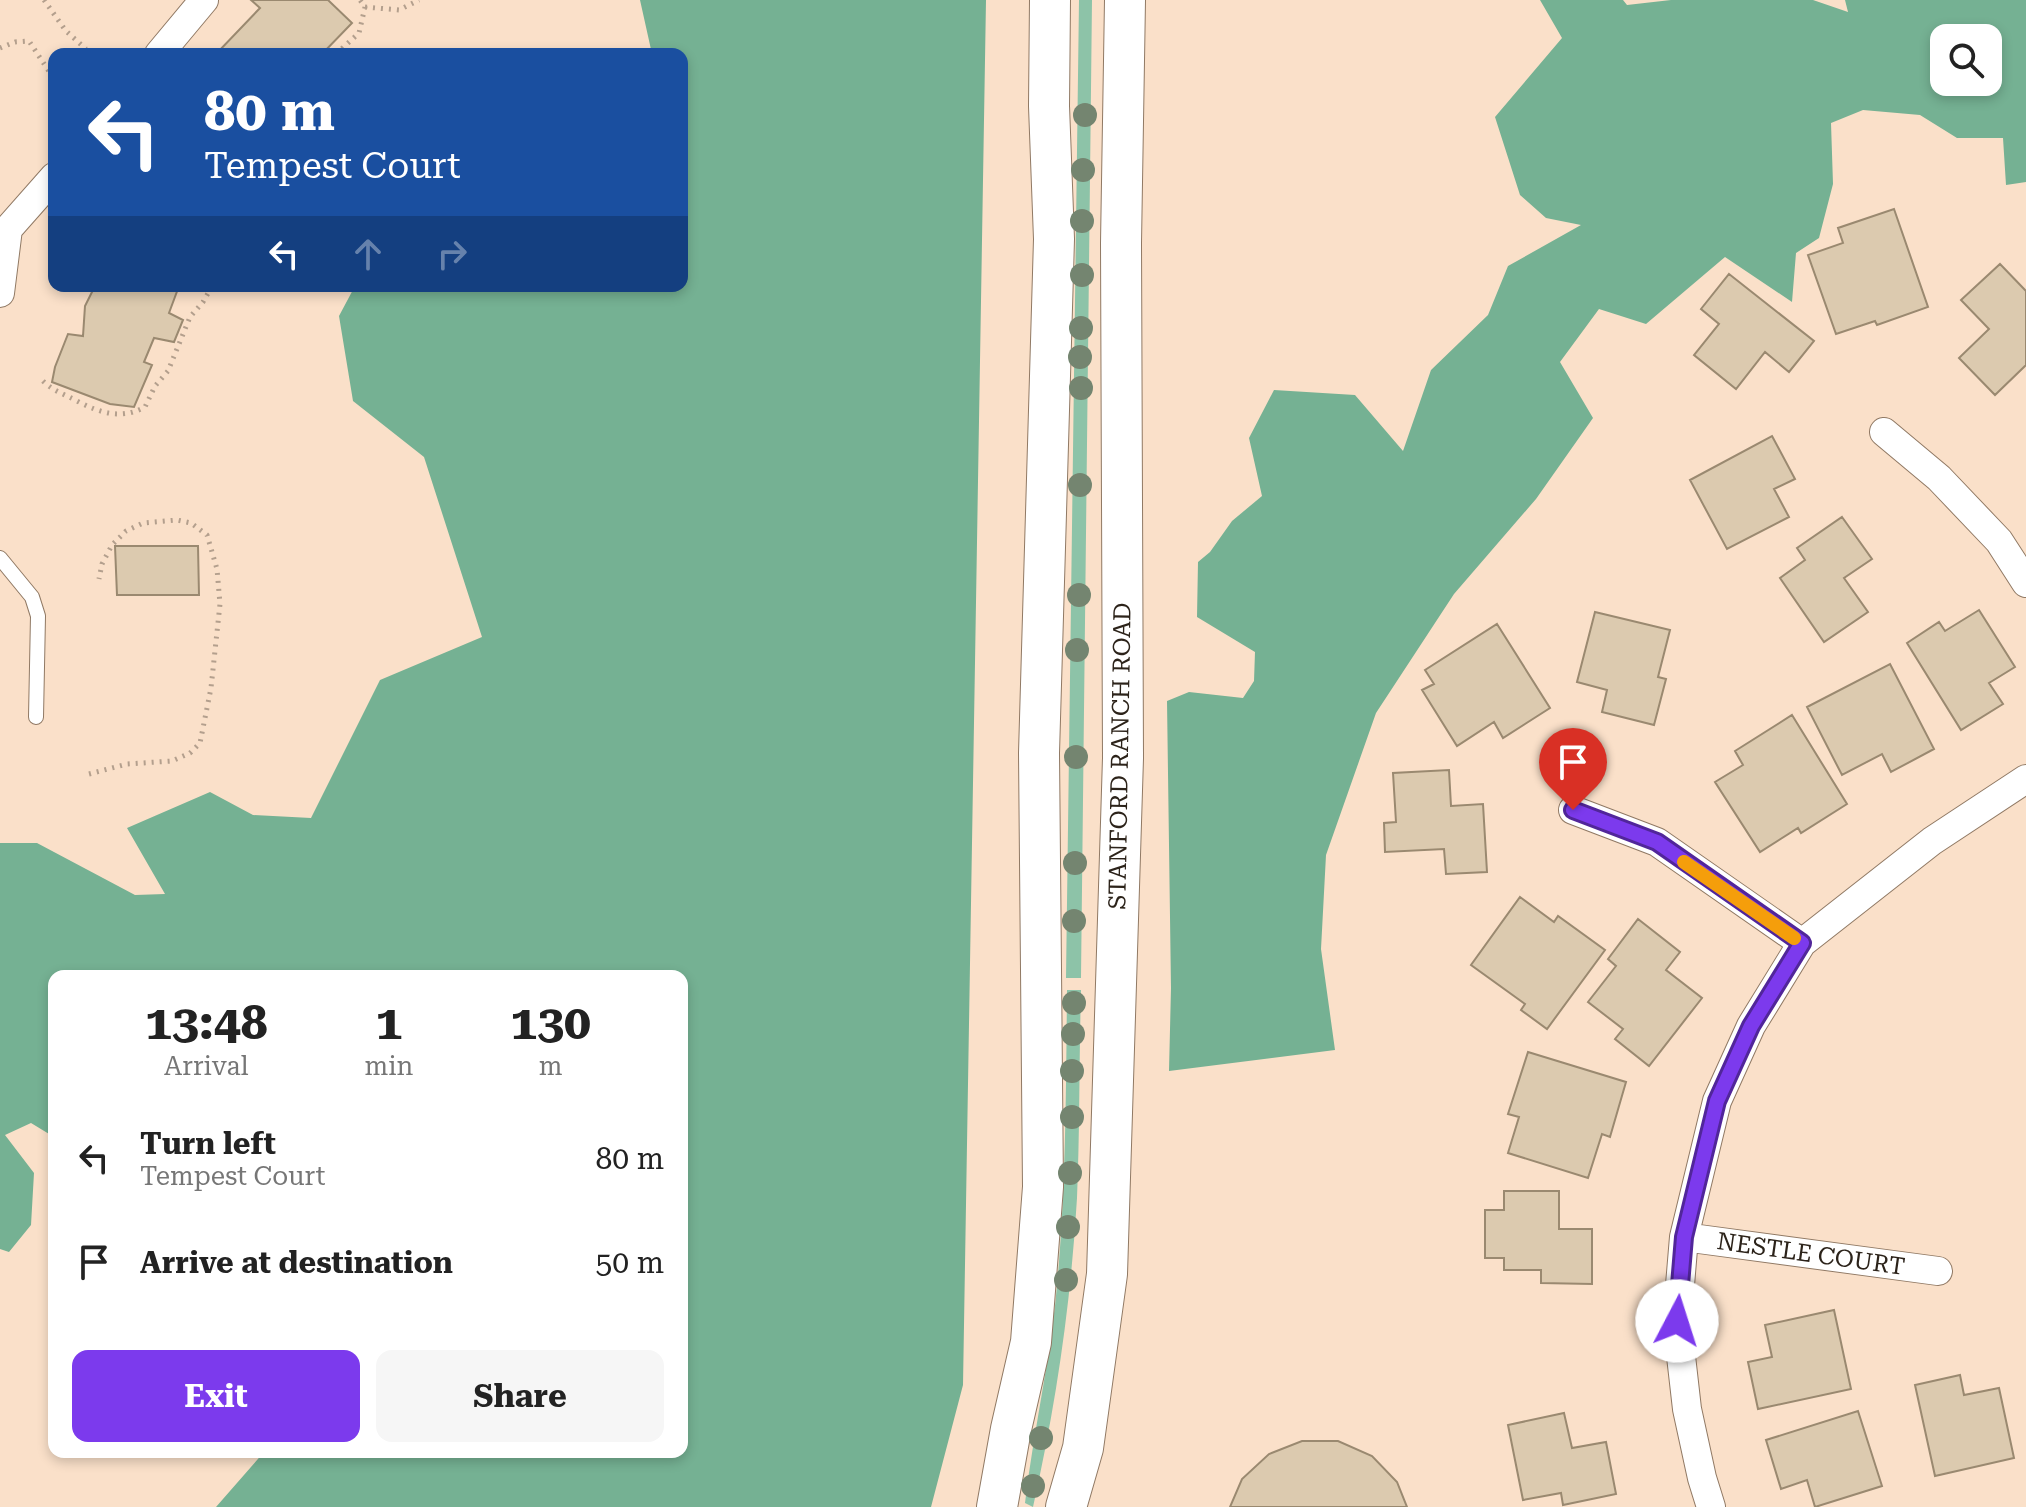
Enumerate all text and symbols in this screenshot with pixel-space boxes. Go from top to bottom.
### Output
map controls [1930,24,2002,96]
button: search [1930,24,2002,96]
text: 80 m [204,78,335,144]
icon: left [72,80,176,184]
text: Tempest Court [204,145,461,187]
icon: left [262,232,306,276]
icon: ahead [346,232,390,276]
icon: right [430,232,474,276]
street label: STANFORD RANCH ROAD [1103,602,1137,910]
pin [1539,728,1607,810]
icon: arrive [1551,740,1595,784]
text: 13:48 [145,995,268,1051]
text: 1 [375,995,402,1051]
text: 130 [510,995,591,1051]
text: Arrival [164,1051,249,1081]
text: min [365,1051,413,1081]
text: m [539,1051,563,1081]
text: Turn left [140,1126,276,1161]
icon: left [72,1136,116,1180]
text: 80 m [595,1141,664,1176]
text: Tempest Court [140,1161,325,1191]
street label: NESTLE COURT [1715,1227,1907,1281]
icon: arrive [72,1240,116,1284]
text: Arrive at destination [140,1245,453,1280]
text: 50 m [595,1245,664,1280]
position arrow [1635,1279,1719,1363]
button: Exit [72,1350,360,1442]
button: Share [376,1350,664,1442]

